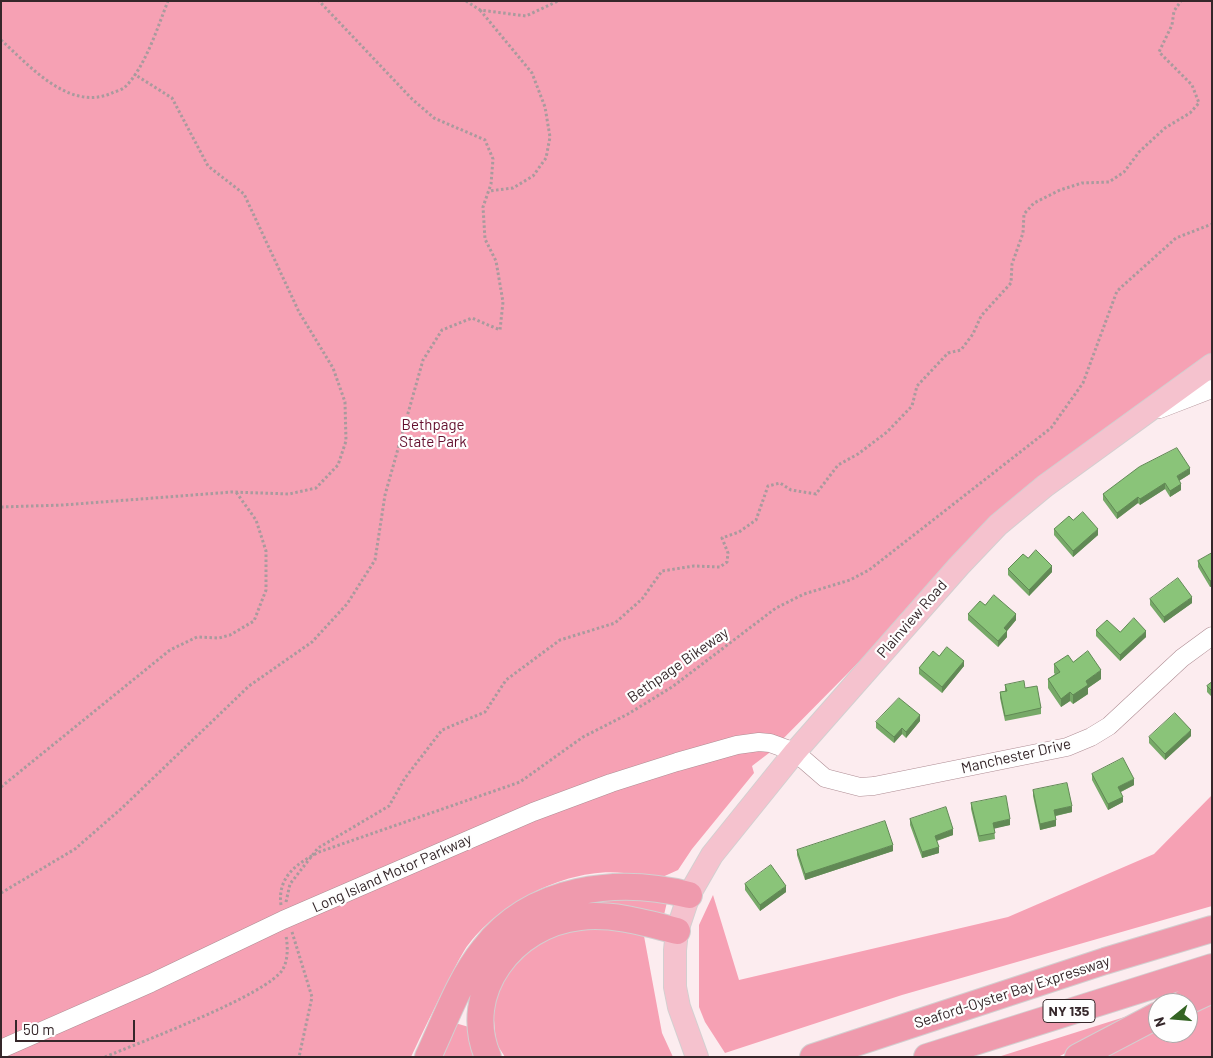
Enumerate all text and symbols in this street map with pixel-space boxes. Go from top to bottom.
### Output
park label: Bethpage State Park [399,416,467,451]
street label: Plainview Road [873,576,951,662]
street label: Bethpage Bikeway [624,623,732,707]
street label: Manchester Drive [959,735,1073,777]
street label: Long Island Motor Parkway [310,830,474,916]
street label: Seaford-Oyster Bay Expressway [912,952,1112,1032]
north arrow [1148,993,1198,1043]
road number: NY 135 [1043,999,1095,1022]
scale bar [18,1010,138,1042]
text: N [1150,1015,1169,1029]
text: 50 m [23,1020,55,1038]

